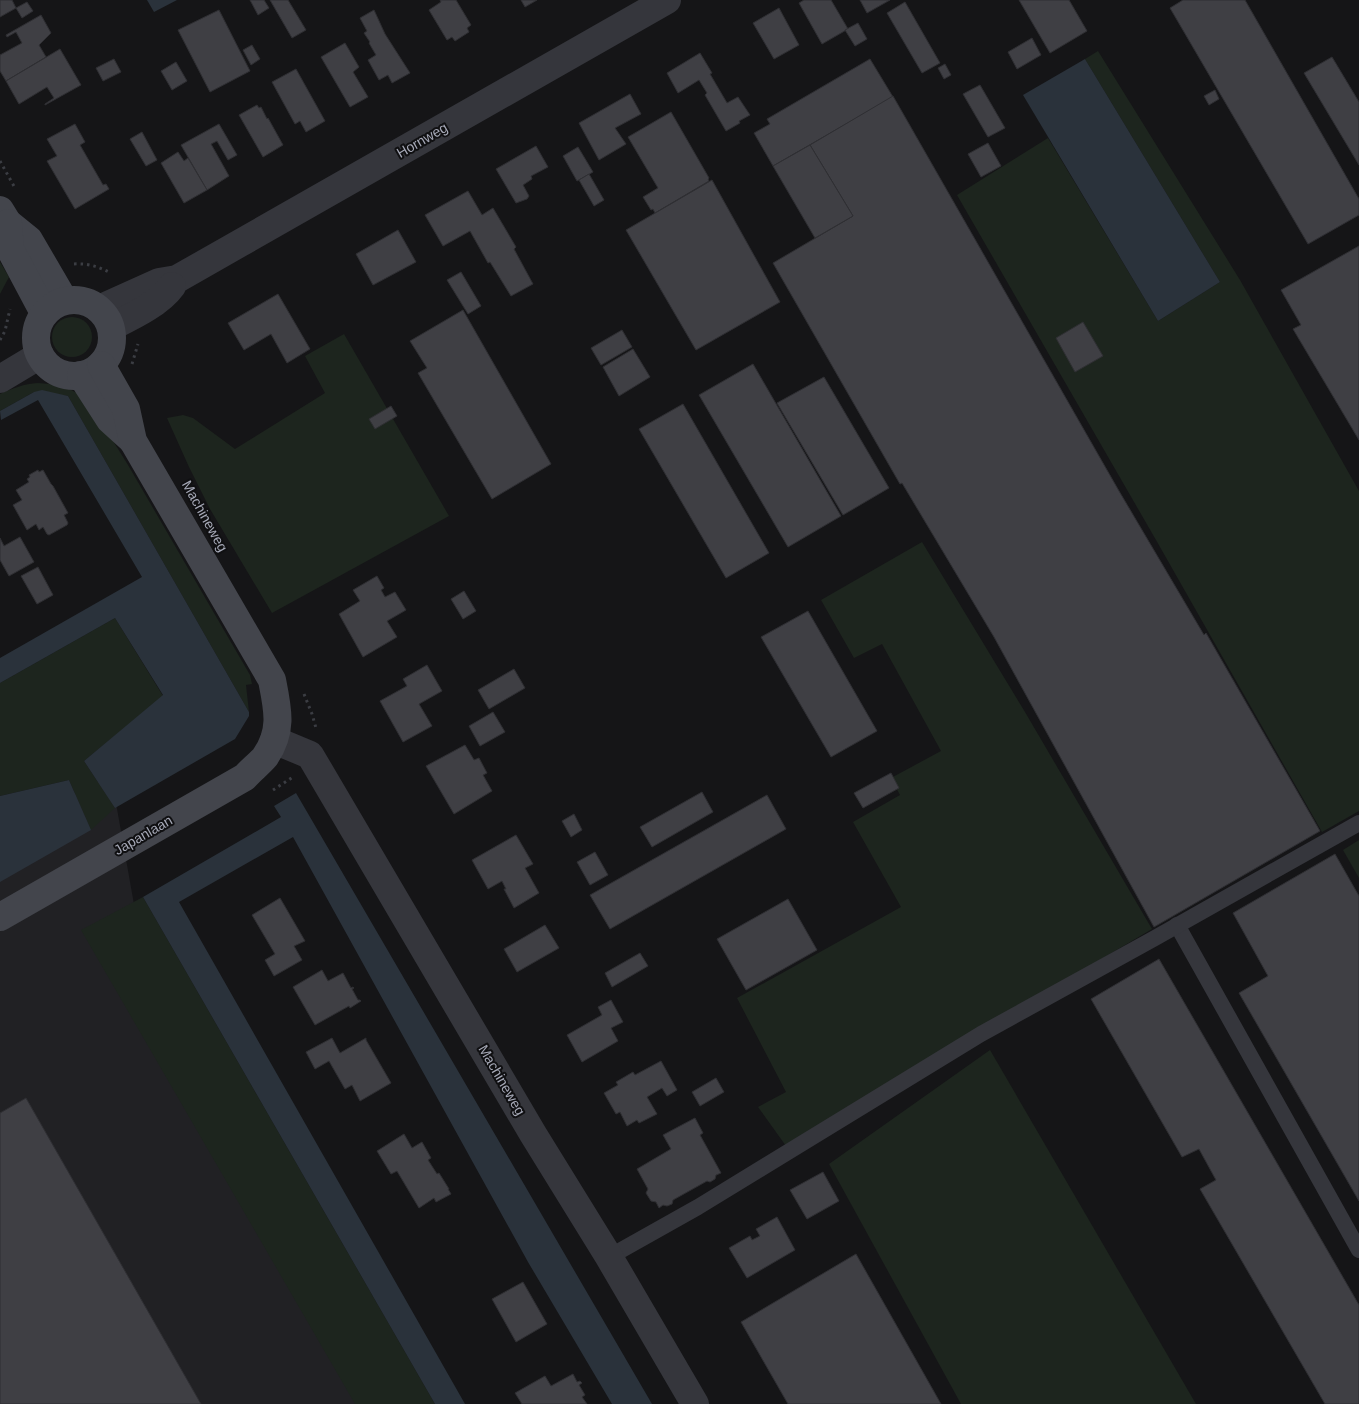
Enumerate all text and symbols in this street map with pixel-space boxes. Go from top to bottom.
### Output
street label: Hornweg [394,119,450,161]
street label: Machineweg [179,478,231,554]
street label: Japanlaan [111,812,175,858]
street label: Machineweg [475,1042,529,1118]

